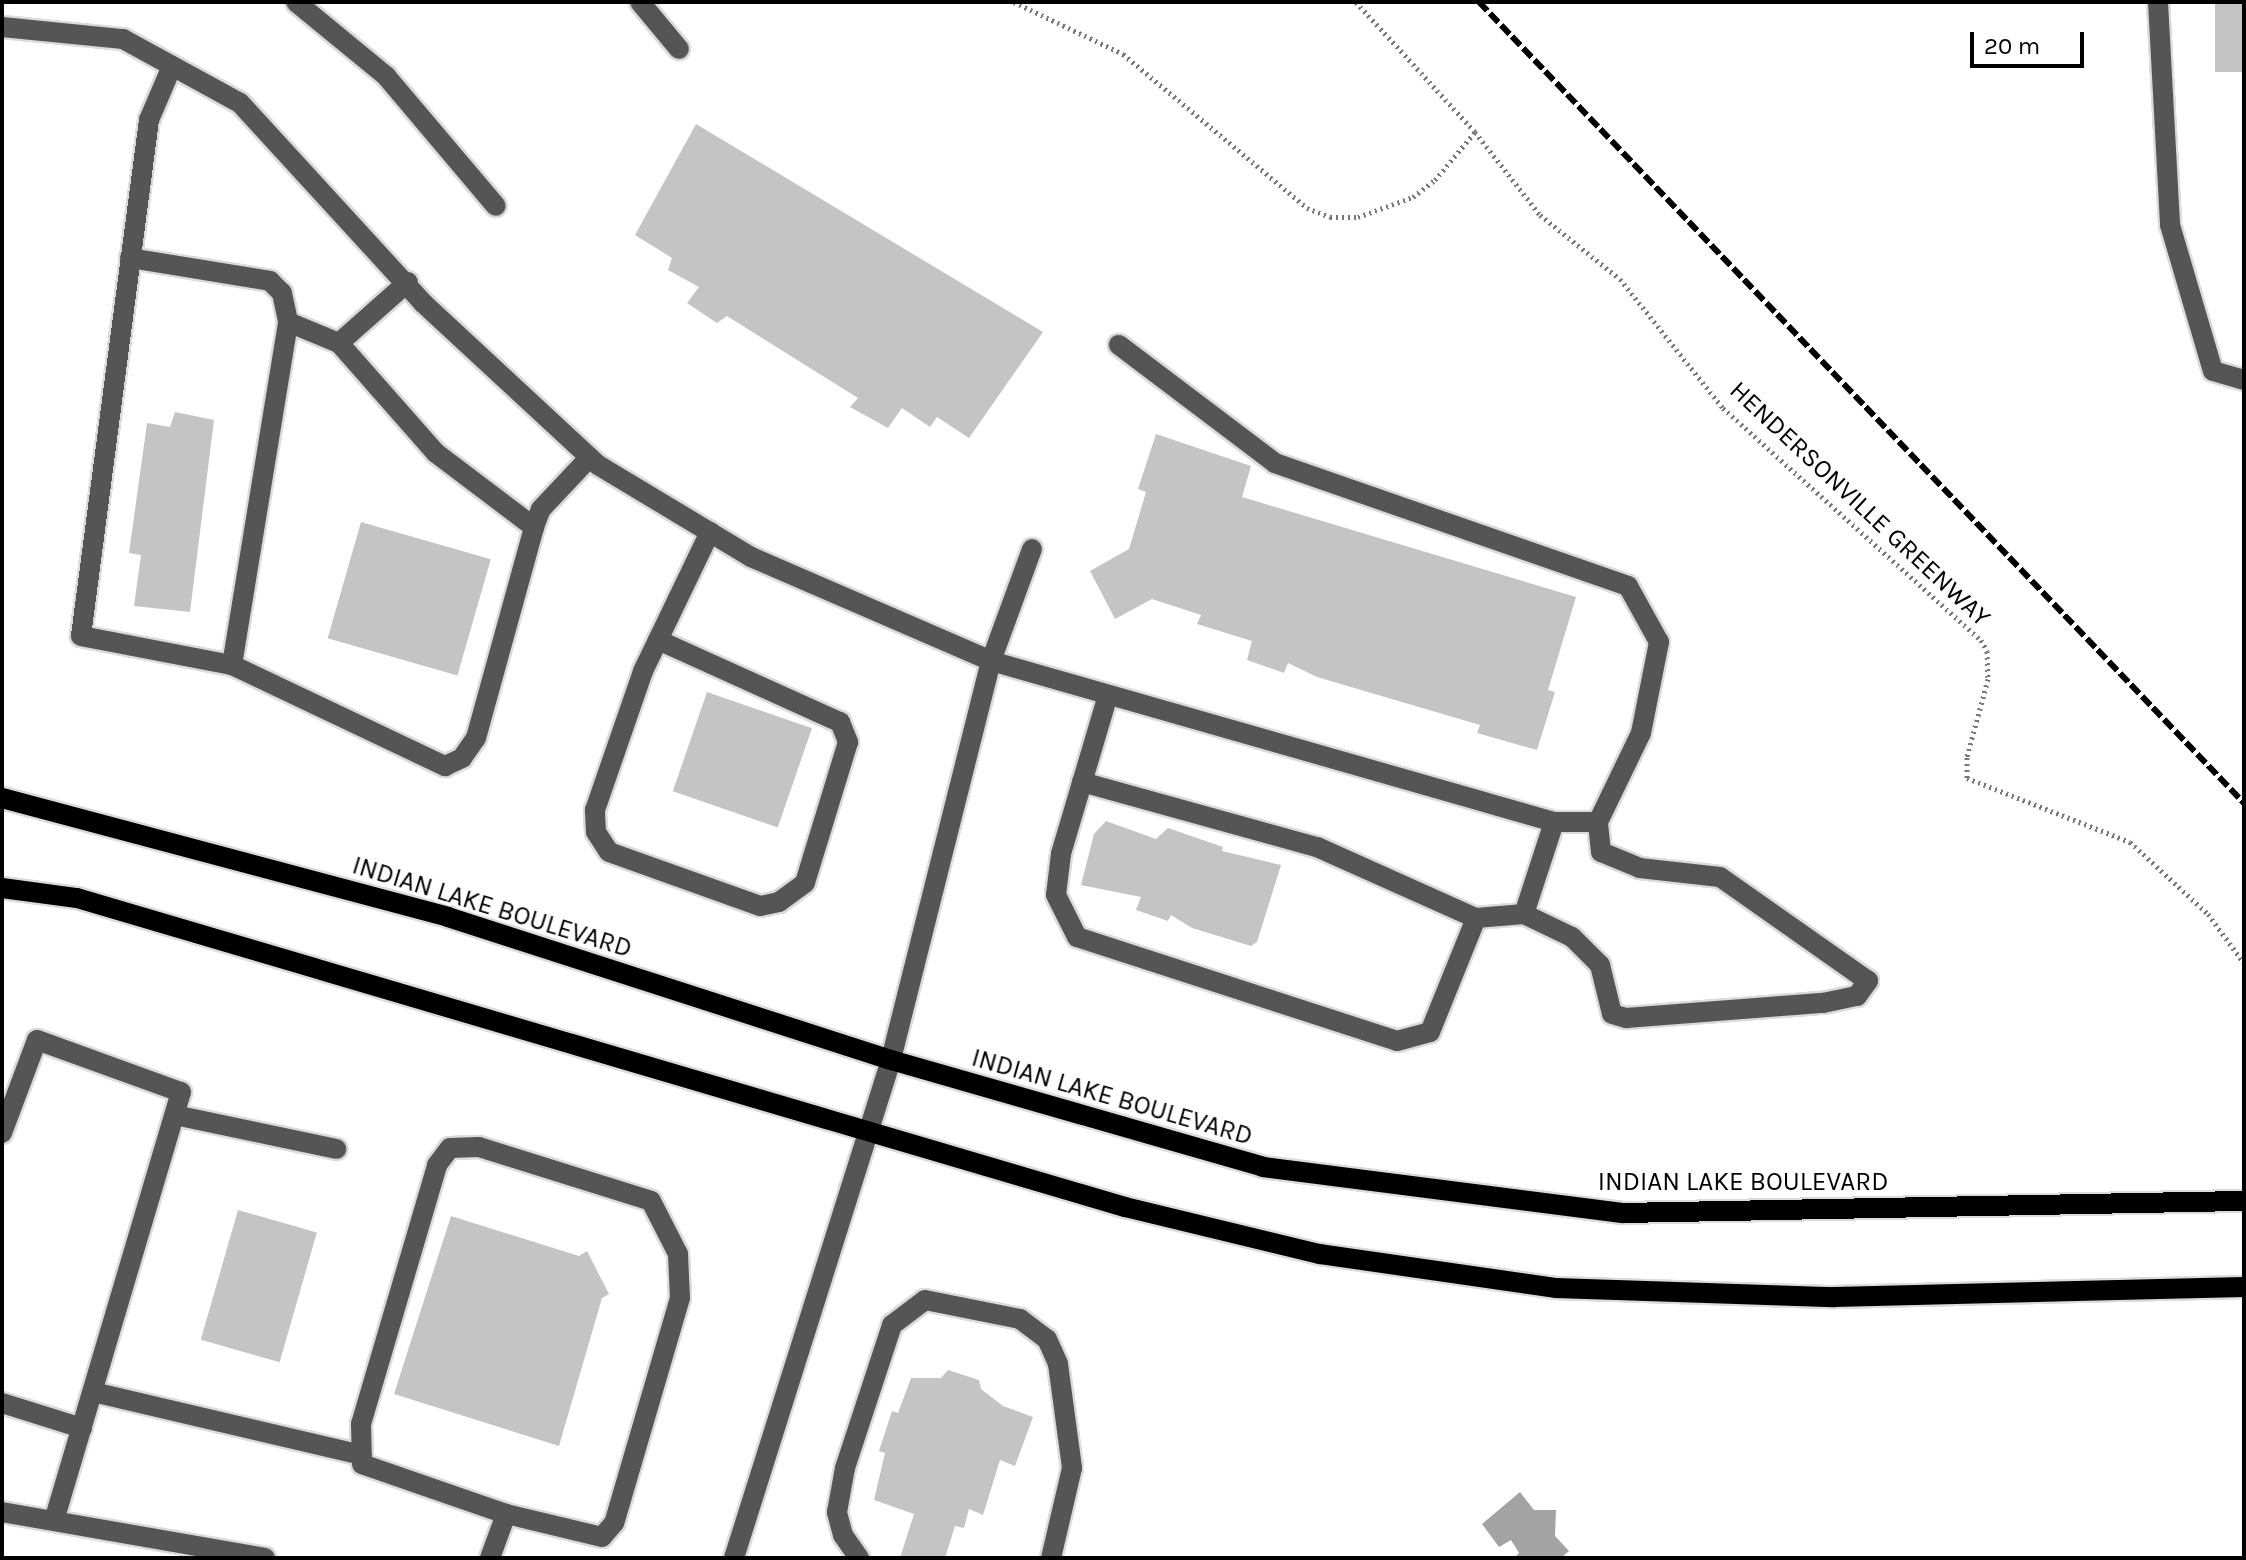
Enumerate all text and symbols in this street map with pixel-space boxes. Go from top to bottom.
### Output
scale bar [1974,16,2088,66]
text: 20 m [1984,32,2040,60]
street label: HENDERSONVILLE GREENWAY [1723,375,1997,633]
street label: INDIAN LAKE BOULEVARD [348,850,636,964]
street label: INDIAN LAKE BOULEVARD [968,1042,1256,1152]
street label: INDIAN LAKE BOULEVARD [1598,1166,1888,1198]

